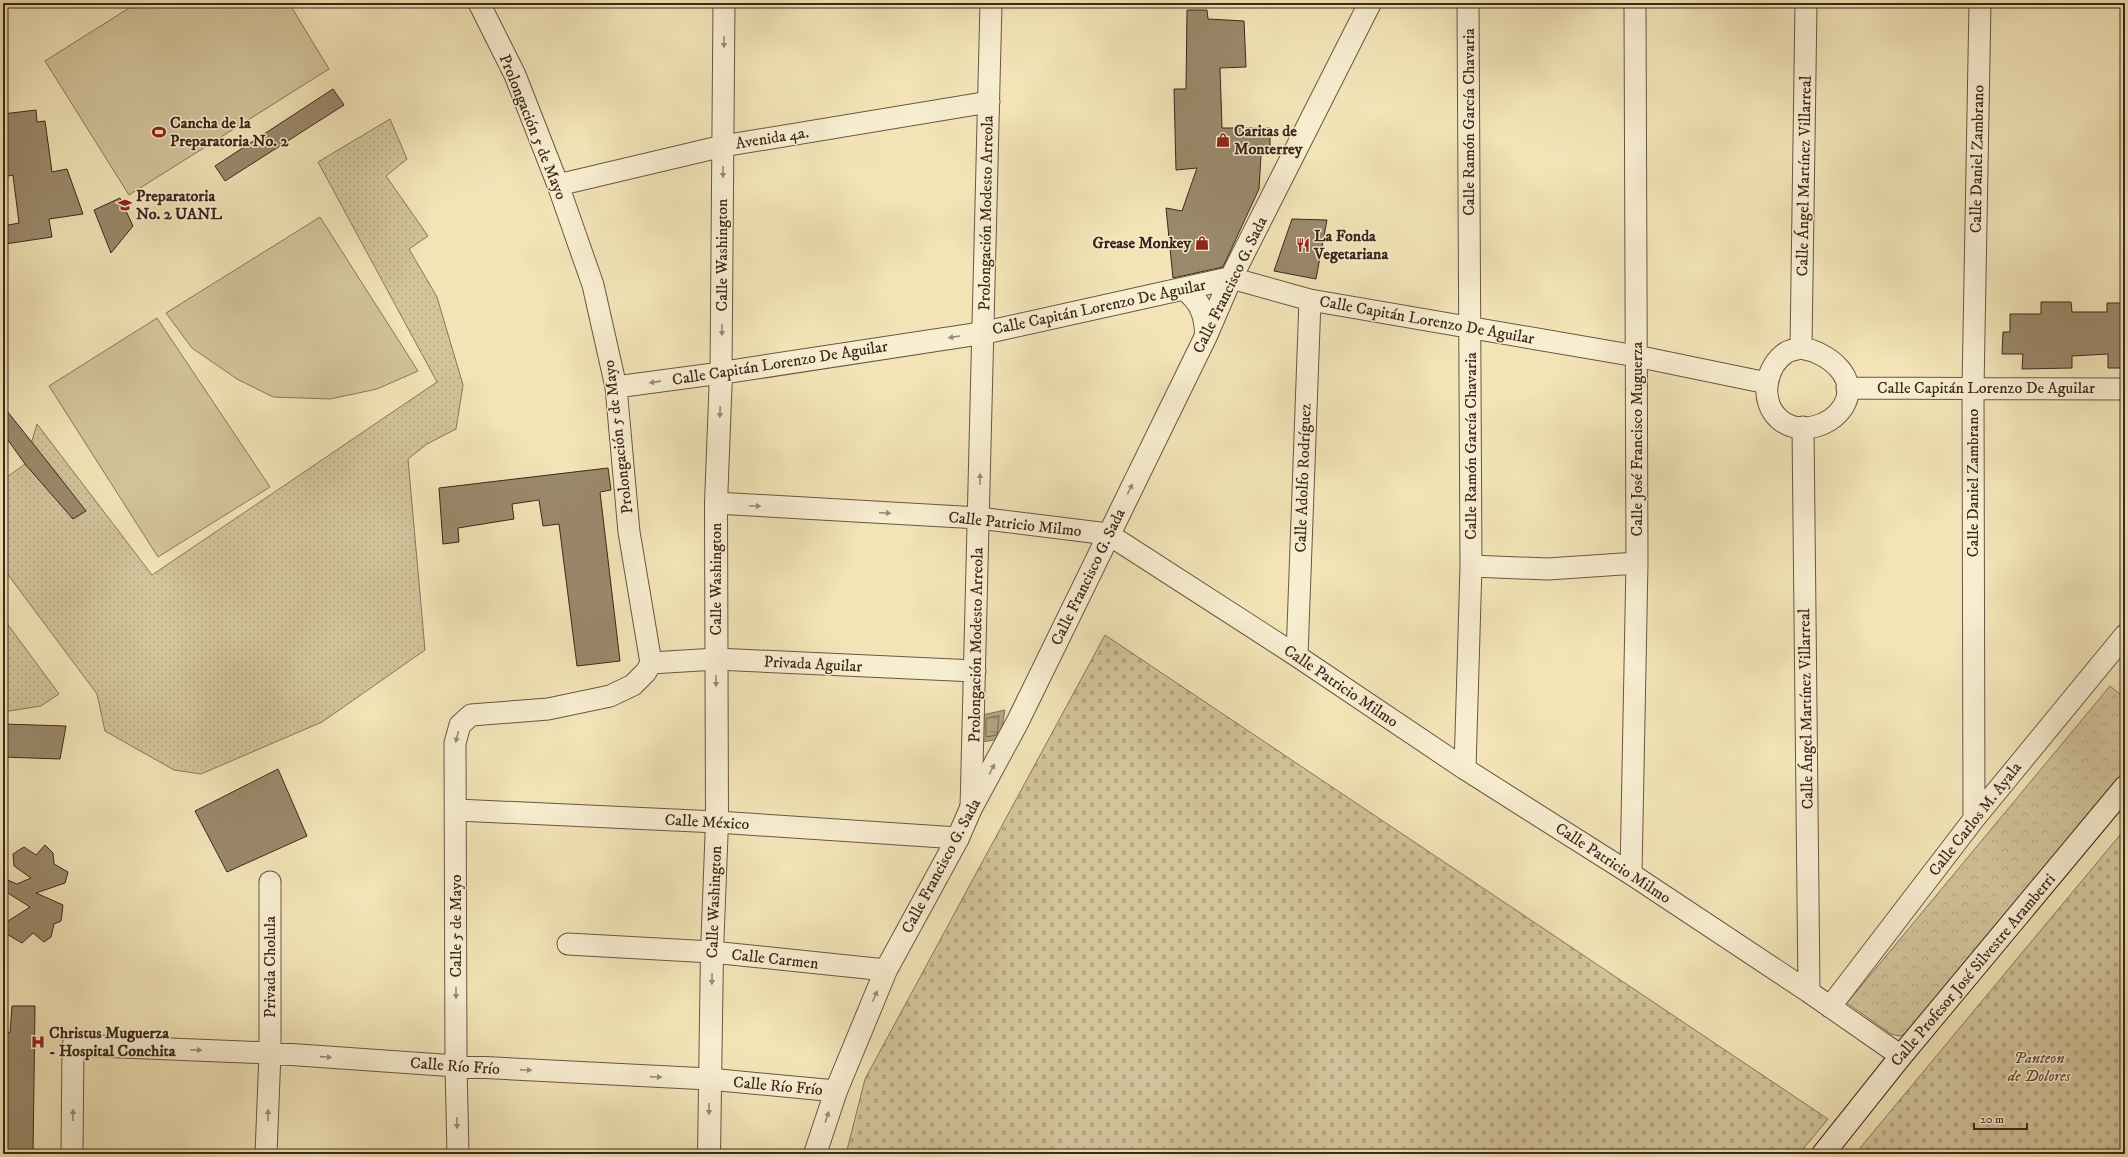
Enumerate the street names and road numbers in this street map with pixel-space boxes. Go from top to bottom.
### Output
street label: Calle Ramón García Chavaria [1459,28,1479,216]
street label: Prolongación 5 de Mayo [495,51,571,203]
street label: Calle Ángel Martínez Villarreal [1792,75,1816,277]
street label: Calle Daniel Zambrano [1966,84,1988,233]
street label: Prolongación Modesto Arreola [974,115,998,311]
street label: Avenida 4a. [734,122,810,154]
street label: Calle Washington [712,198,732,311]
street label: Calle Francisco G. Sada [1188,213,1272,357]
street label: Calle Capitán Lorenzo De Aguilar [990,275,1208,339]
street label: Calle Capitán Lorenzo De Aguilar [1318,291,1536,349]
street label: Calle Capitán Lorenzo De Aguilar [671,336,889,390]
street label: Calle José Francisco Muguerza [1627,341,1647,536]
street label: Calle Ramón García Chavaria [1461,352,1481,540]
street label: Prolongación 5 de Mayo [599,359,637,515]
street label: Calle Capitán Lorenzo De Aguilar [1877,378,2095,398]
street label: Calle Adolfo Rodríguez [1290,403,1316,553]
street label: Calle Daniel Zambrano [1963,409,1983,557]
street label: Calle Francisco G. Sada [1046,505,1130,649]
street label: Calle Patricio Milmo [947,507,1083,541]
street label: Calle Washington [706,522,726,635]
street label: Prolongación Modesto Arreola [964,547,988,743]
street label: Calle Ángel Martínez Villarreal [1794,608,1818,810]
street label: Calle Patricio Milmo [1280,640,1402,732]
street label: Privada Aguilar [763,651,863,677]
street label: Calle Carlos M. Ayala [1924,758,2026,880]
street label: Calle Francisco G. Sada [897,795,985,937]
street label: Calle México [664,810,750,834]
street label: Calle Patricio Milmo [1551,818,1675,908]
street label: Calle Washington [702,845,726,959]
street label: Calle Profesor José Silvestre Aramberri [1886,869,2060,1071]
street label: Calle 5 de Mayo [446,874,466,978]
street label: Privada Cholula [260,916,280,1018]
street label: Calle Carmen [730,944,820,974]
street label: Calle Río Frío [409,1053,501,1079]
street label: Calle Río Frío [732,1072,824,1100]

